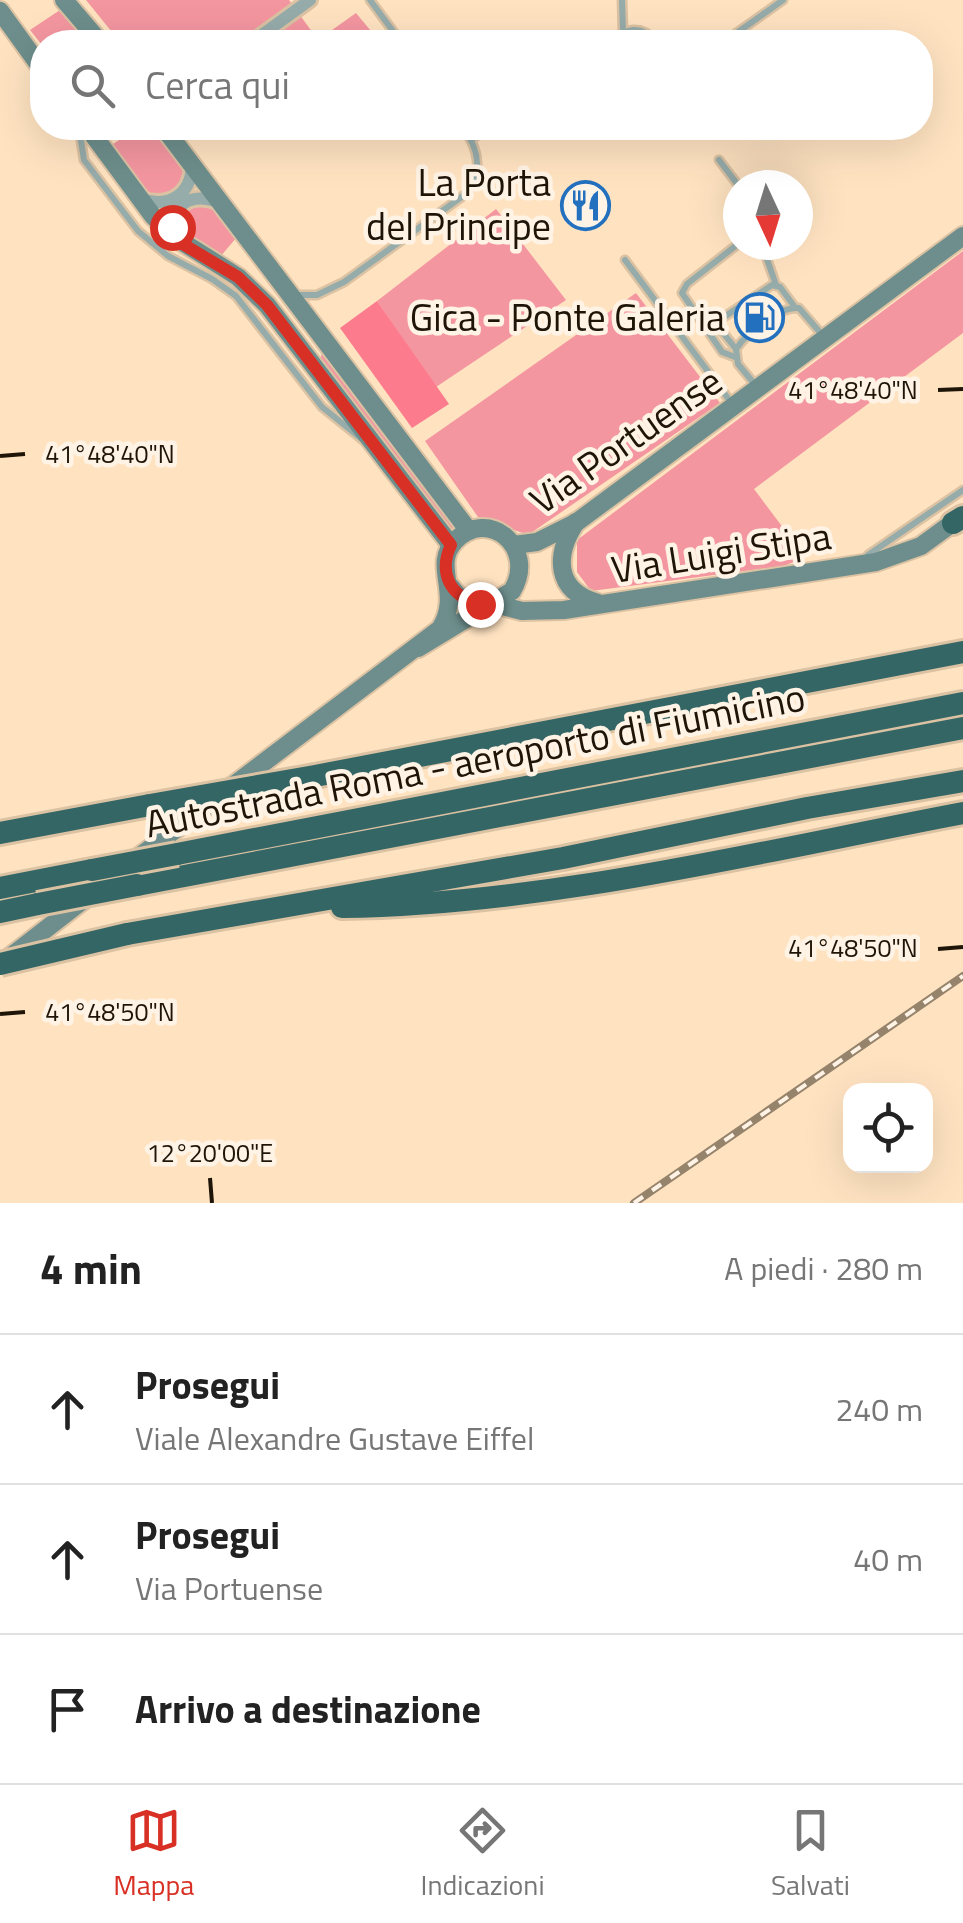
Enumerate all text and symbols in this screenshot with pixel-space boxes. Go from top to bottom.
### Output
search box [30,30,933,140]
text: Cerca qui [145,56,290,114]
icon: search [65,58,120,113]
place label: La Porta del Principe [366,153,551,255]
north arrow [723,170,813,260]
restaurant icon: La Porta del Principe [560,179,612,231]
route start [150,205,196,251]
place label: Gica - Ponte Galeria [410,288,725,346]
fuel station icon: Gica - Ponte Galeria [734,292,786,344]
street label: Via Portuense [517,352,734,528]
text: 41°48'40"N [788,371,918,409]
text: 41°48'40"N [45,435,175,473]
street label: Via Luigi Stipa [607,506,835,598]
route end [458,582,504,628]
street label: Autostrada Roma - aeroporto di Fiumicino [140,668,810,853]
text: 41°48'50"N [788,929,918,967]
text: 41°48'50"N [45,993,175,1031]
map controls [843,1083,933,1173]
button: locate [843,1083,933,1173]
text: 12°20'00"E [147,1134,273,1172]
text: 4 min [40,1236,142,1300]
text: A piedi · 280 m [724,1244,923,1292]
text: Prosegui [135,1356,280,1414]
icon: ahead [40,1382,95,1437]
text: 240 m [835,1385,923,1433]
text: Viale Alexandre Gustave Eiffel [135,1414,534,1462]
text: Prosegui [135,1506,280,1564]
icon: ahead [40,1532,95,1587]
text: 40 m [853,1535,923,1583]
text: Via Portuense [135,1564,323,1612]
text: Arrivo a destinazione [135,1680,481,1738]
icon: arrive [40,1682,95,1737]
tab: Mappa [113,1803,194,1906]
tab: Indicazioni [421,1803,545,1906]
tab: Salvati [771,1803,850,1906]

